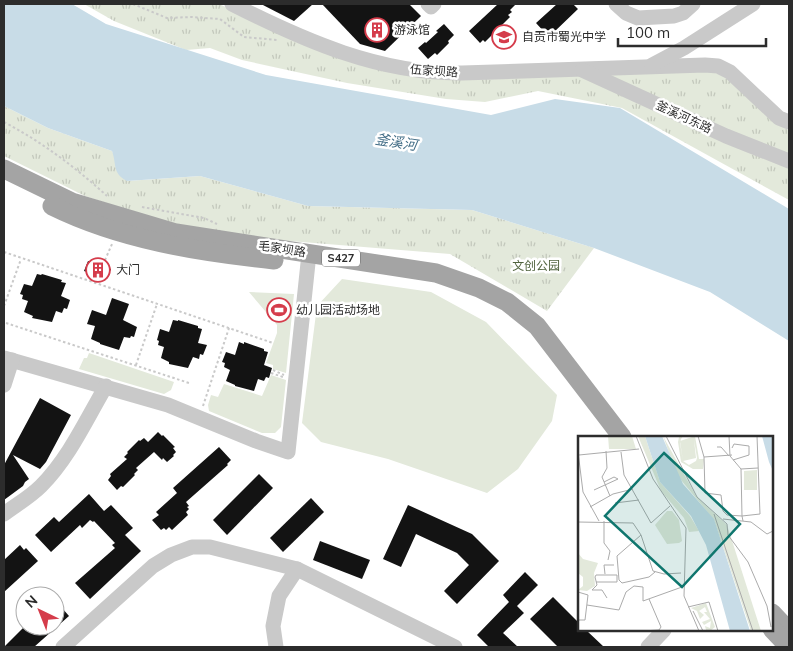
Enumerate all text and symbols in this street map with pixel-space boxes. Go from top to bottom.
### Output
scale bar [618,15,766,47]
building icon: 游泳馆 [364,17,390,43]
place label: 游泳馆 [394,22,430,37]
text: 100 m [626,23,670,42]
school or university icon: 自贡市蜀光中学 [491,24,517,50]
place label: 自贡市蜀光中学 [522,29,606,44]
street label: 伍家坝路 [410,61,459,80]
street label: 釜溪河东路 [654,97,715,136]
water label: 釜溪河 [374,130,421,155]
street label: 毛家坝路 [257,237,307,260]
road number: S427 [322,250,360,266]
building icon: 大门 [85,257,111,283]
park label: 文创公园 [512,258,560,273]
place label: 大门 [116,262,140,277]
sports icon: 幼儿园活动场地 [266,297,292,323]
place label: 幼儿园活动场地 [296,302,380,317]
inset map [578,436,773,631]
north arrow [15,586,65,636]
text: N [21,591,41,612]

